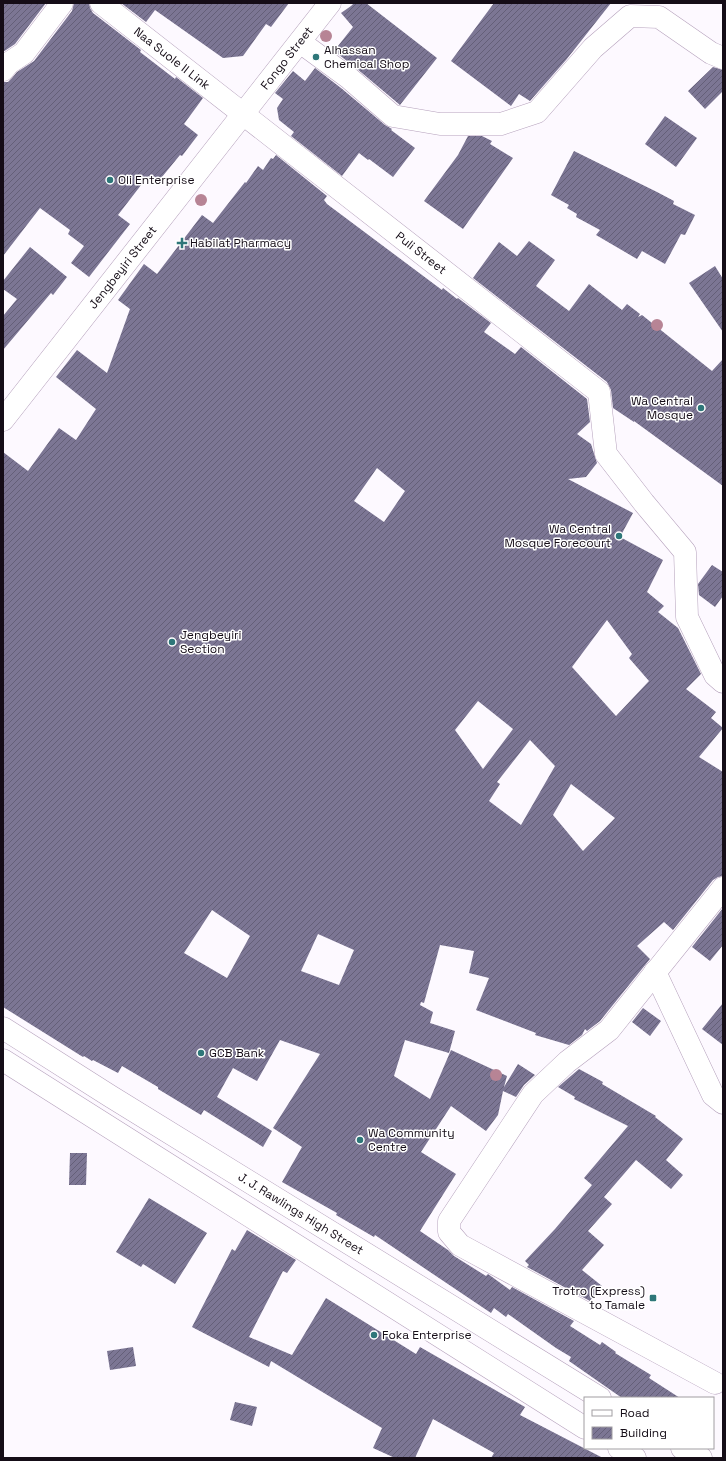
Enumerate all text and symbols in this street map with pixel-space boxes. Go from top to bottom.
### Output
street label: Fongo Street [257,23,317,93]
street label: Naa Suole II Link [131,24,214,93]
place label: Alhassan Chemical Shop [324,42,410,72]
marker: Alhassan Chemical Shop [311,52,321,62]
place label: Oli Enterprise [118,172,195,188]
marker: Oli Enterprise [105,175,115,185]
street label: Jengbeyiri Street [85,222,160,312]
street label: Puli Street [392,228,450,278]
place label: Habilat Pharmacy [190,235,291,251]
marker: Habilat Pharmacy [177,238,187,248]
place label: Wa Central Mosque [631,393,693,423]
marker: Wa Central Mosque [696,403,706,413]
place label: Wa Central Mosque Forecourt [504,521,611,551]
marker: Wa Central Mosque Forecourt [614,531,624,541]
place label: Jengbeyiri Section [180,627,242,657]
marker: Jengbeyiri Section [167,637,177,647]
place label: GCB Bank [209,1045,265,1061]
marker: GCB Bank [196,1048,206,1058]
place label: Wa Community Centre [368,1125,455,1155]
marker: Wa Community Centre [355,1135,365,1145]
street label: J. J. Rawlings High Street [235,1169,367,1258]
place label: Trotro (Express) to Tamale [552,1283,645,1313]
marker: Trotro (Express) to Tamale [648,1293,658,1303]
place label: Foka Enterprise [382,1327,472,1343]
marker: Foka Enterprise [369,1330,379,1340]
legend [584,1397,714,1449]
text: Road [620,1405,649,1421]
text: Building [620,1425,667,1441]

